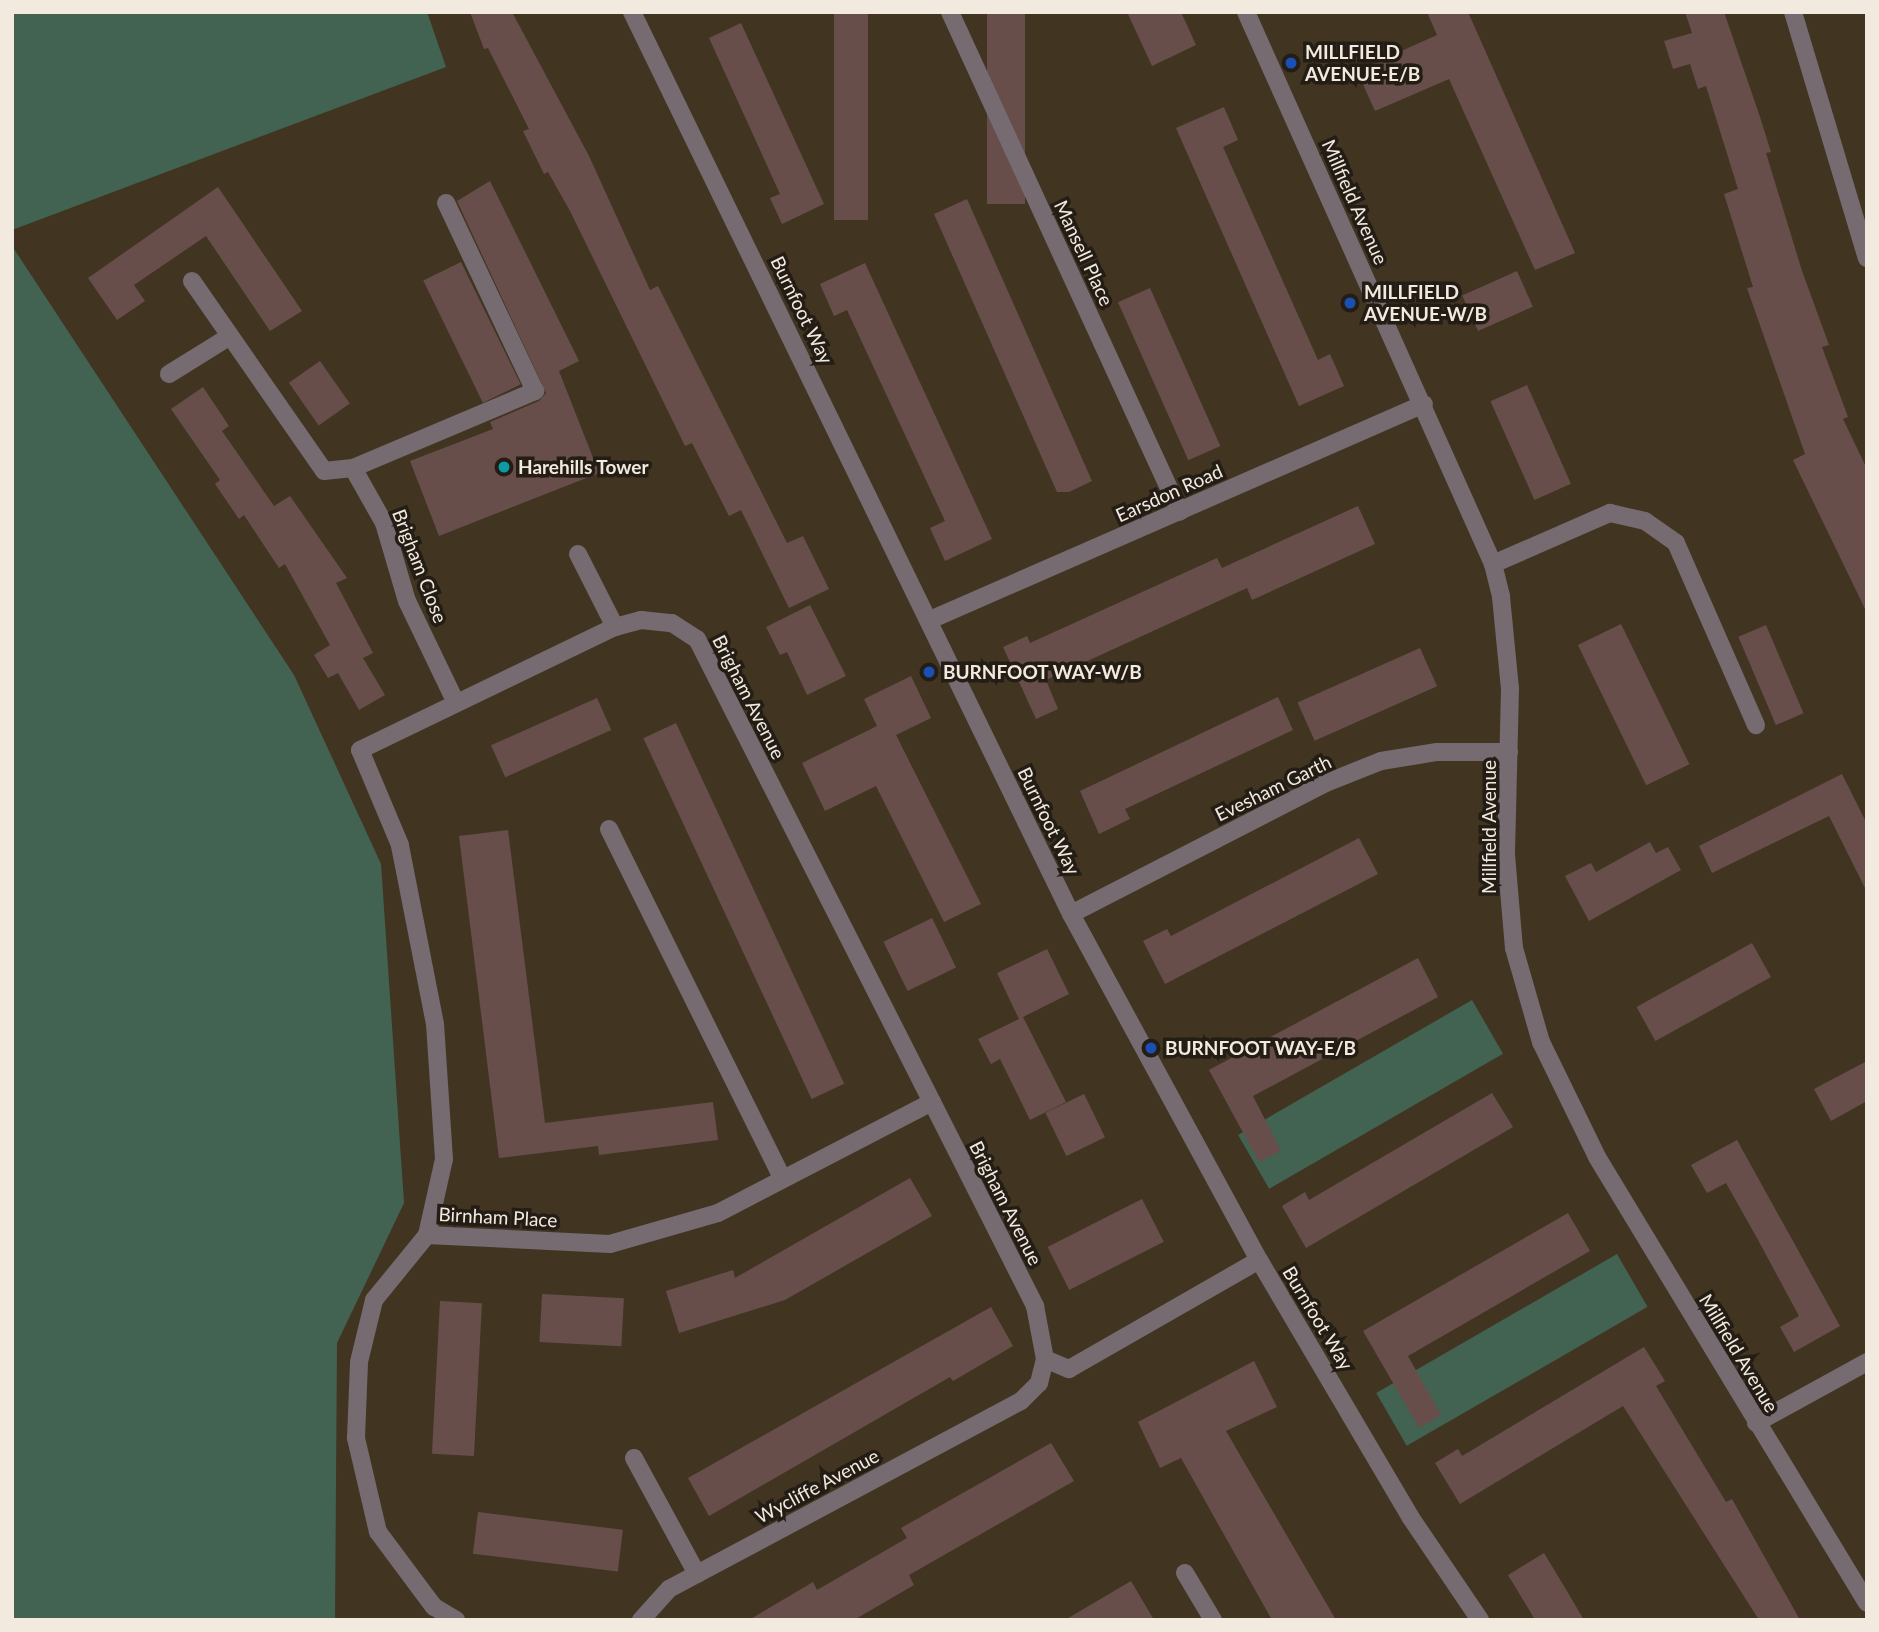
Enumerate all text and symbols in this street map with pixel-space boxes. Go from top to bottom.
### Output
place label: MILLFIELD AVENUE-E/B [1305,41,1420,85]
marker: MILLFIELD AVENUE-E/B [1283,55,1299,71]
street label: Millfield Avenue [1317,136,1393,268]
street label: Mansell Place [1050,197,1118,309]
street label: Burnfoot Way [766,252,838,368]
place label: MILLFIELD AVENUE-W/B [1364,281,1487,325]
marker: MILLFIELD AVENUE-W/B [1342,295,1358,311]
place label: Harehills Tower [518,456,649,478]
marker: Harehills Tower [496,459,512,475]
street label: Earsdon Road [1112,459,1226,527]
street label: Brigham Close [388,506,452,626]
street label: Brigham Avenue [708,631,790,763]
place label: BURNFOOT WAY-W/B [943,661,1142,683]
marker: BURNFOOT WAY-W/B [921,664,937,680]
street label: Evesham Garth [1211,750,1335,826]
street label: Millfield Avenue [1478,760,1500,894]
street label: Burnfoot Way [1013,763,1085,879]
place label: BURNFOOT WAY-E/B [1165,1037,1357,1059]
marker: BURNFOOT WAY-E/B [1143,1040,1159,1056]
street label: Brigham Avenue [965,1137,1047,1269]
street label: Birnham Place [438,1203,558,1231]
street label: Burnfoot Way [1278,1262,1358,1374]
street label: Millfield Avenue [1695,1289,1783,1417]
street label: Wycliffe Avenue [751,1444,883,1528]

